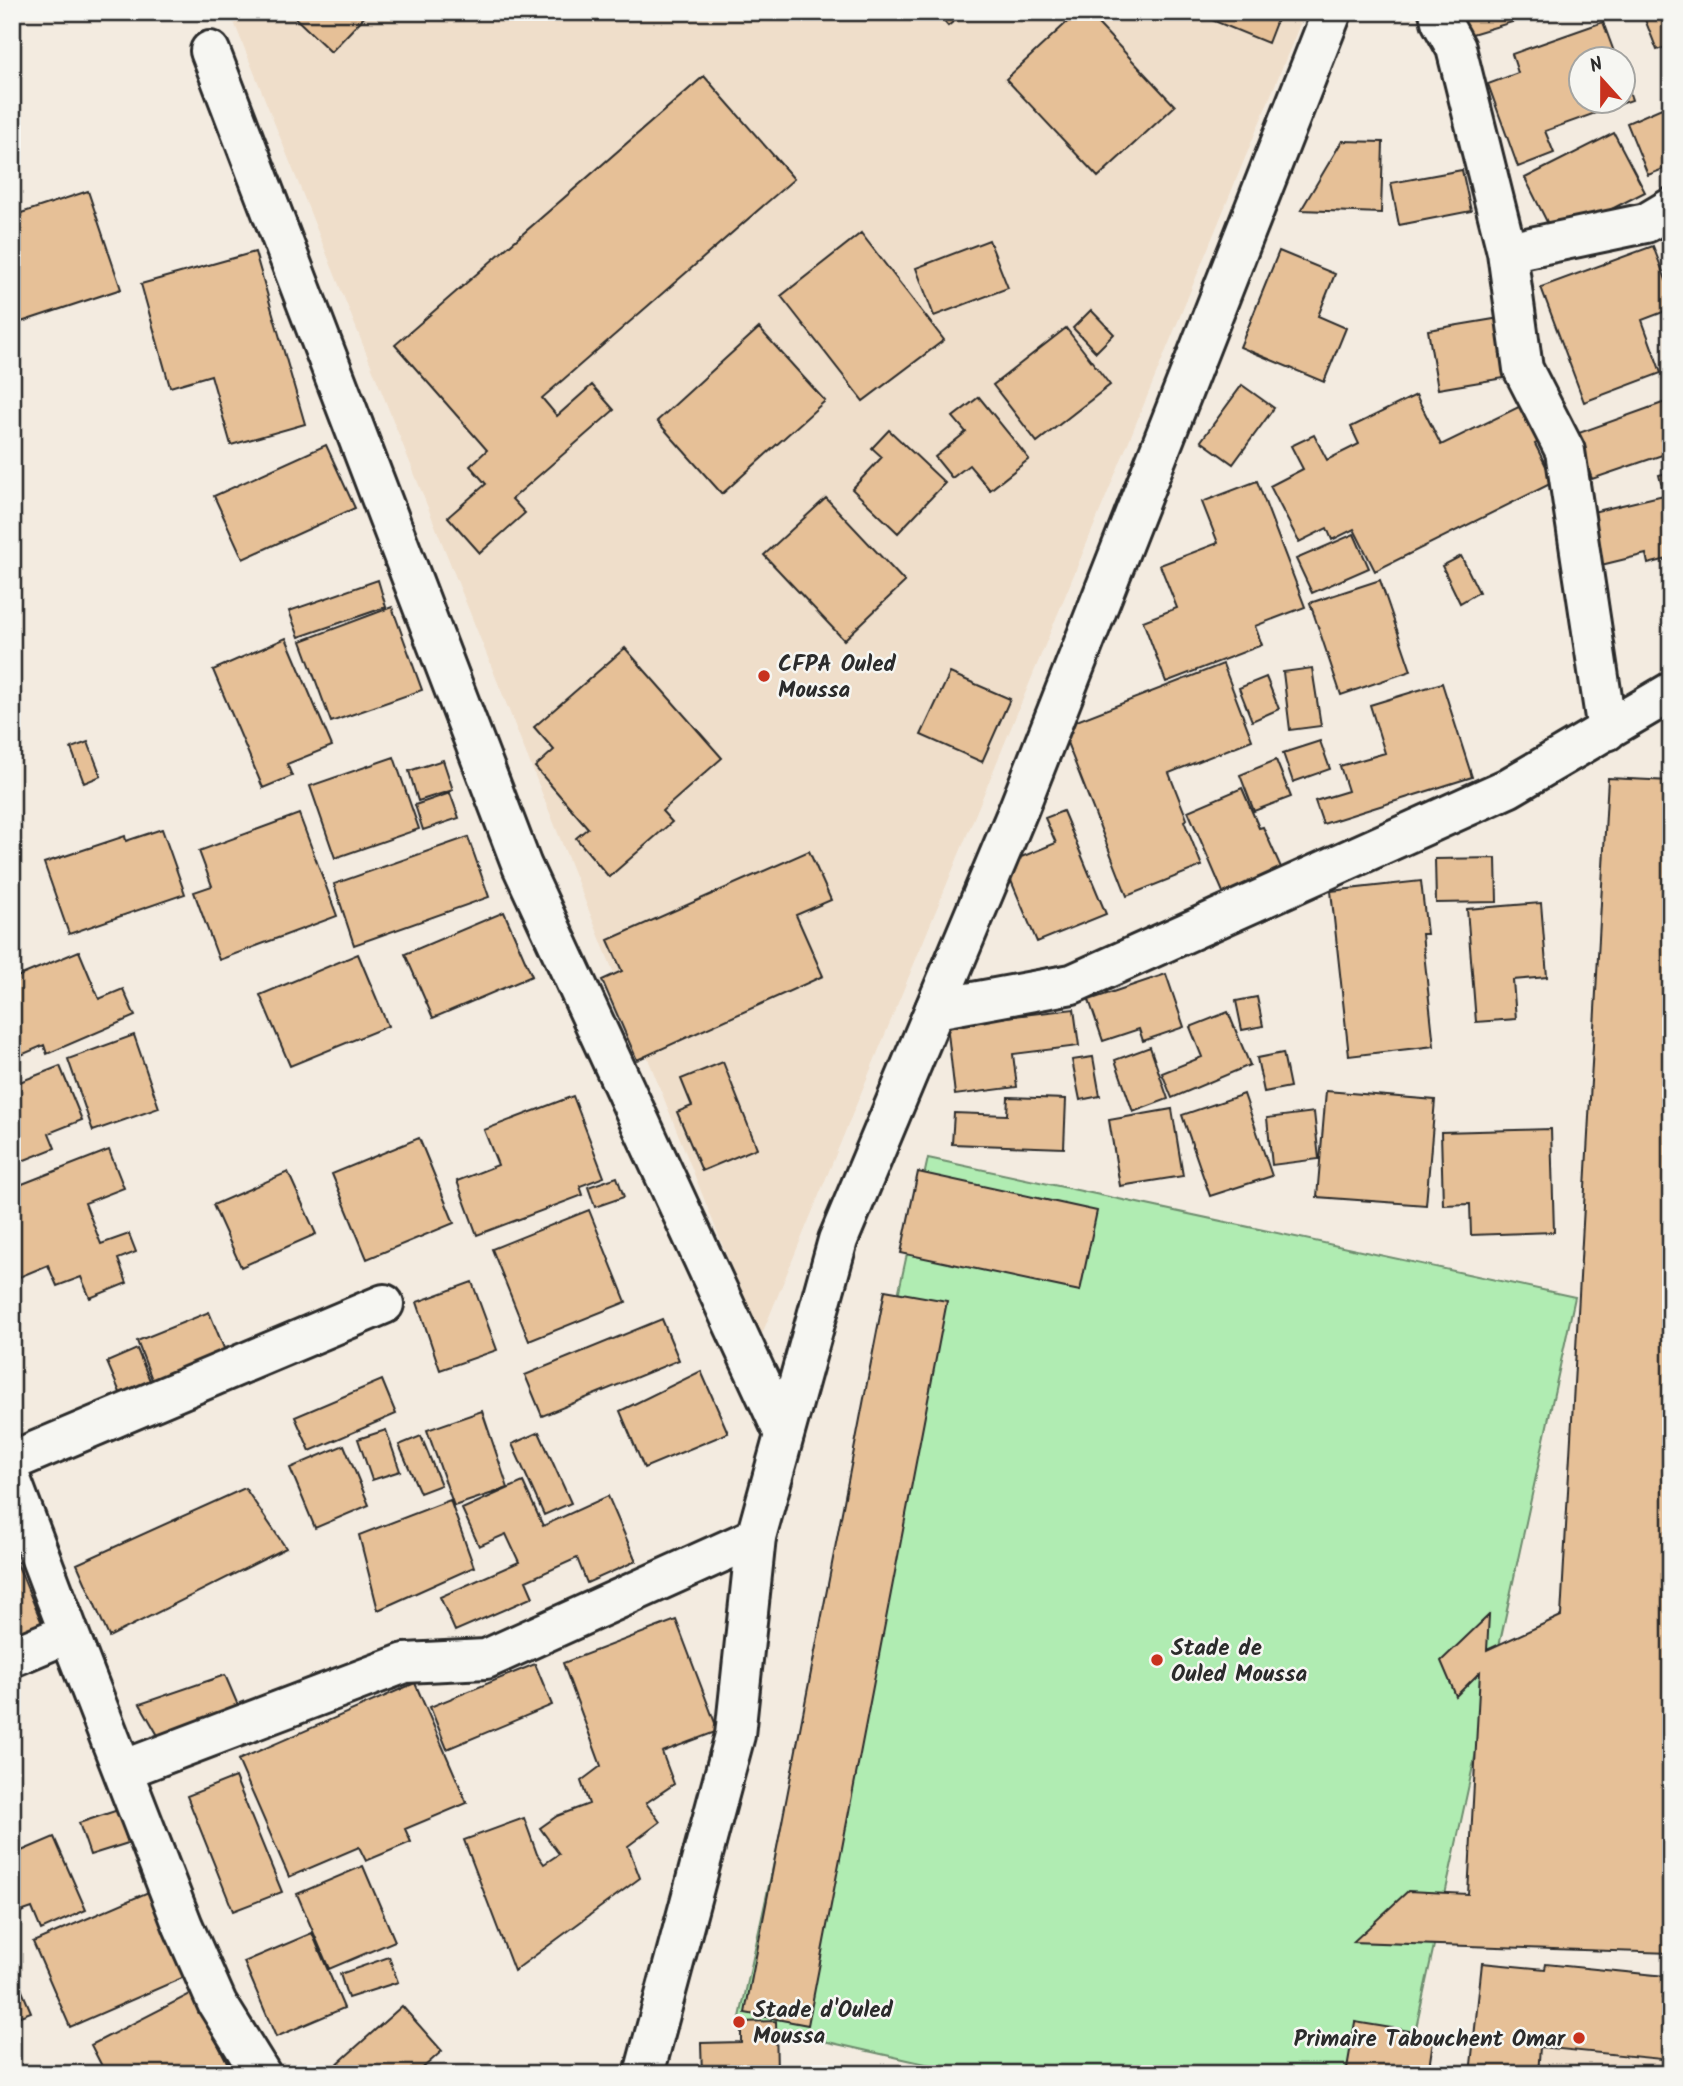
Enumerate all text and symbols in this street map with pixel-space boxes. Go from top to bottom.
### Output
north arrow [1568,46,1638,116]
text: N [1586,50,1608,82]
place label: CFPA Ouled Moussa [778,647,896,709]
marker: CFPA Ouled Moussa [756,668,772,684]
place label: Stade de Ouled Moussa [1171,1631,1308,1693]
marker: Stade de Ouled Moussa [1149,1652,1165,1668]
place label: Stade d'Ouled Moussa [753,1993,893,2055]
marker: Stade d'Ouled Moussa [731,2014,747,2030]
place label: Primaire Tabouchent Omar [1294,2022,1567,2058]
marker: Primaire Tabouchent Omar [1571,2030,1587,2046]

